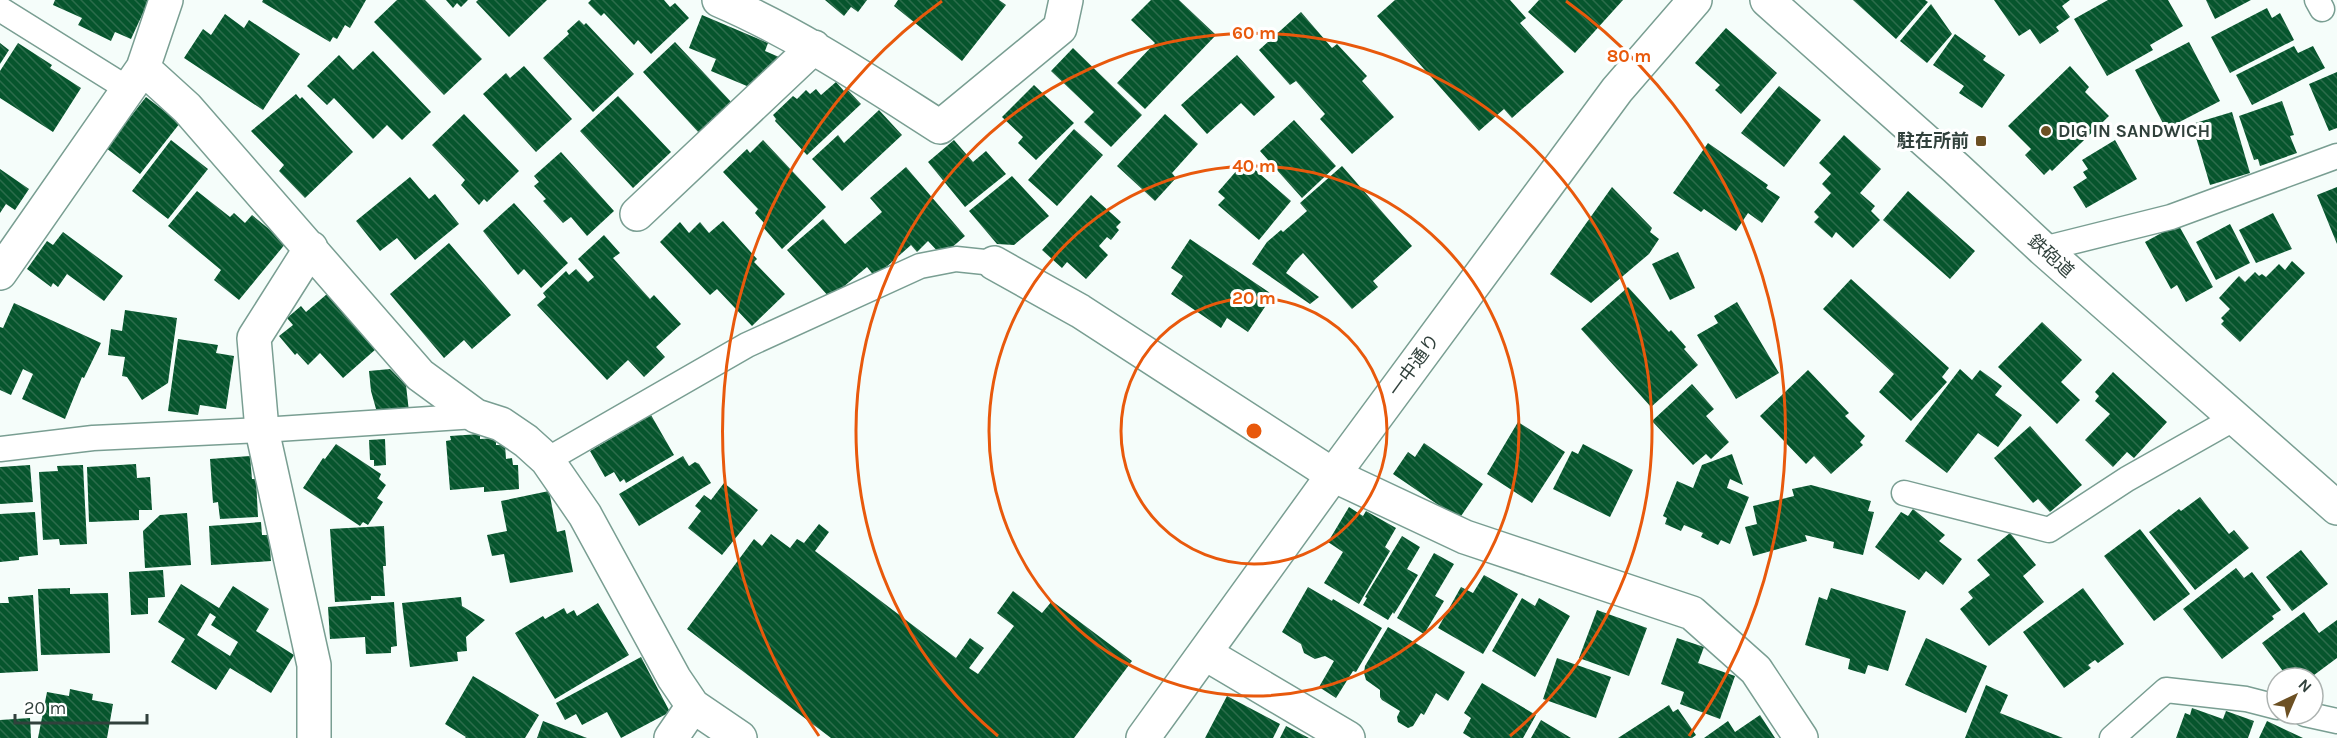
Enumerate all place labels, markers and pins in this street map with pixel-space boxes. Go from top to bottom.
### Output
place label: DIG IN SANDWICH [2058,120,2210,142]
marker: DIG IN SANDWICH [2039,124,2053,138]
place label: 駐在所前 [1897,130,1969,152]
marker: 駐在所前 [1974,134,1988,148]
centre of rings [1244,421,1264,441]

